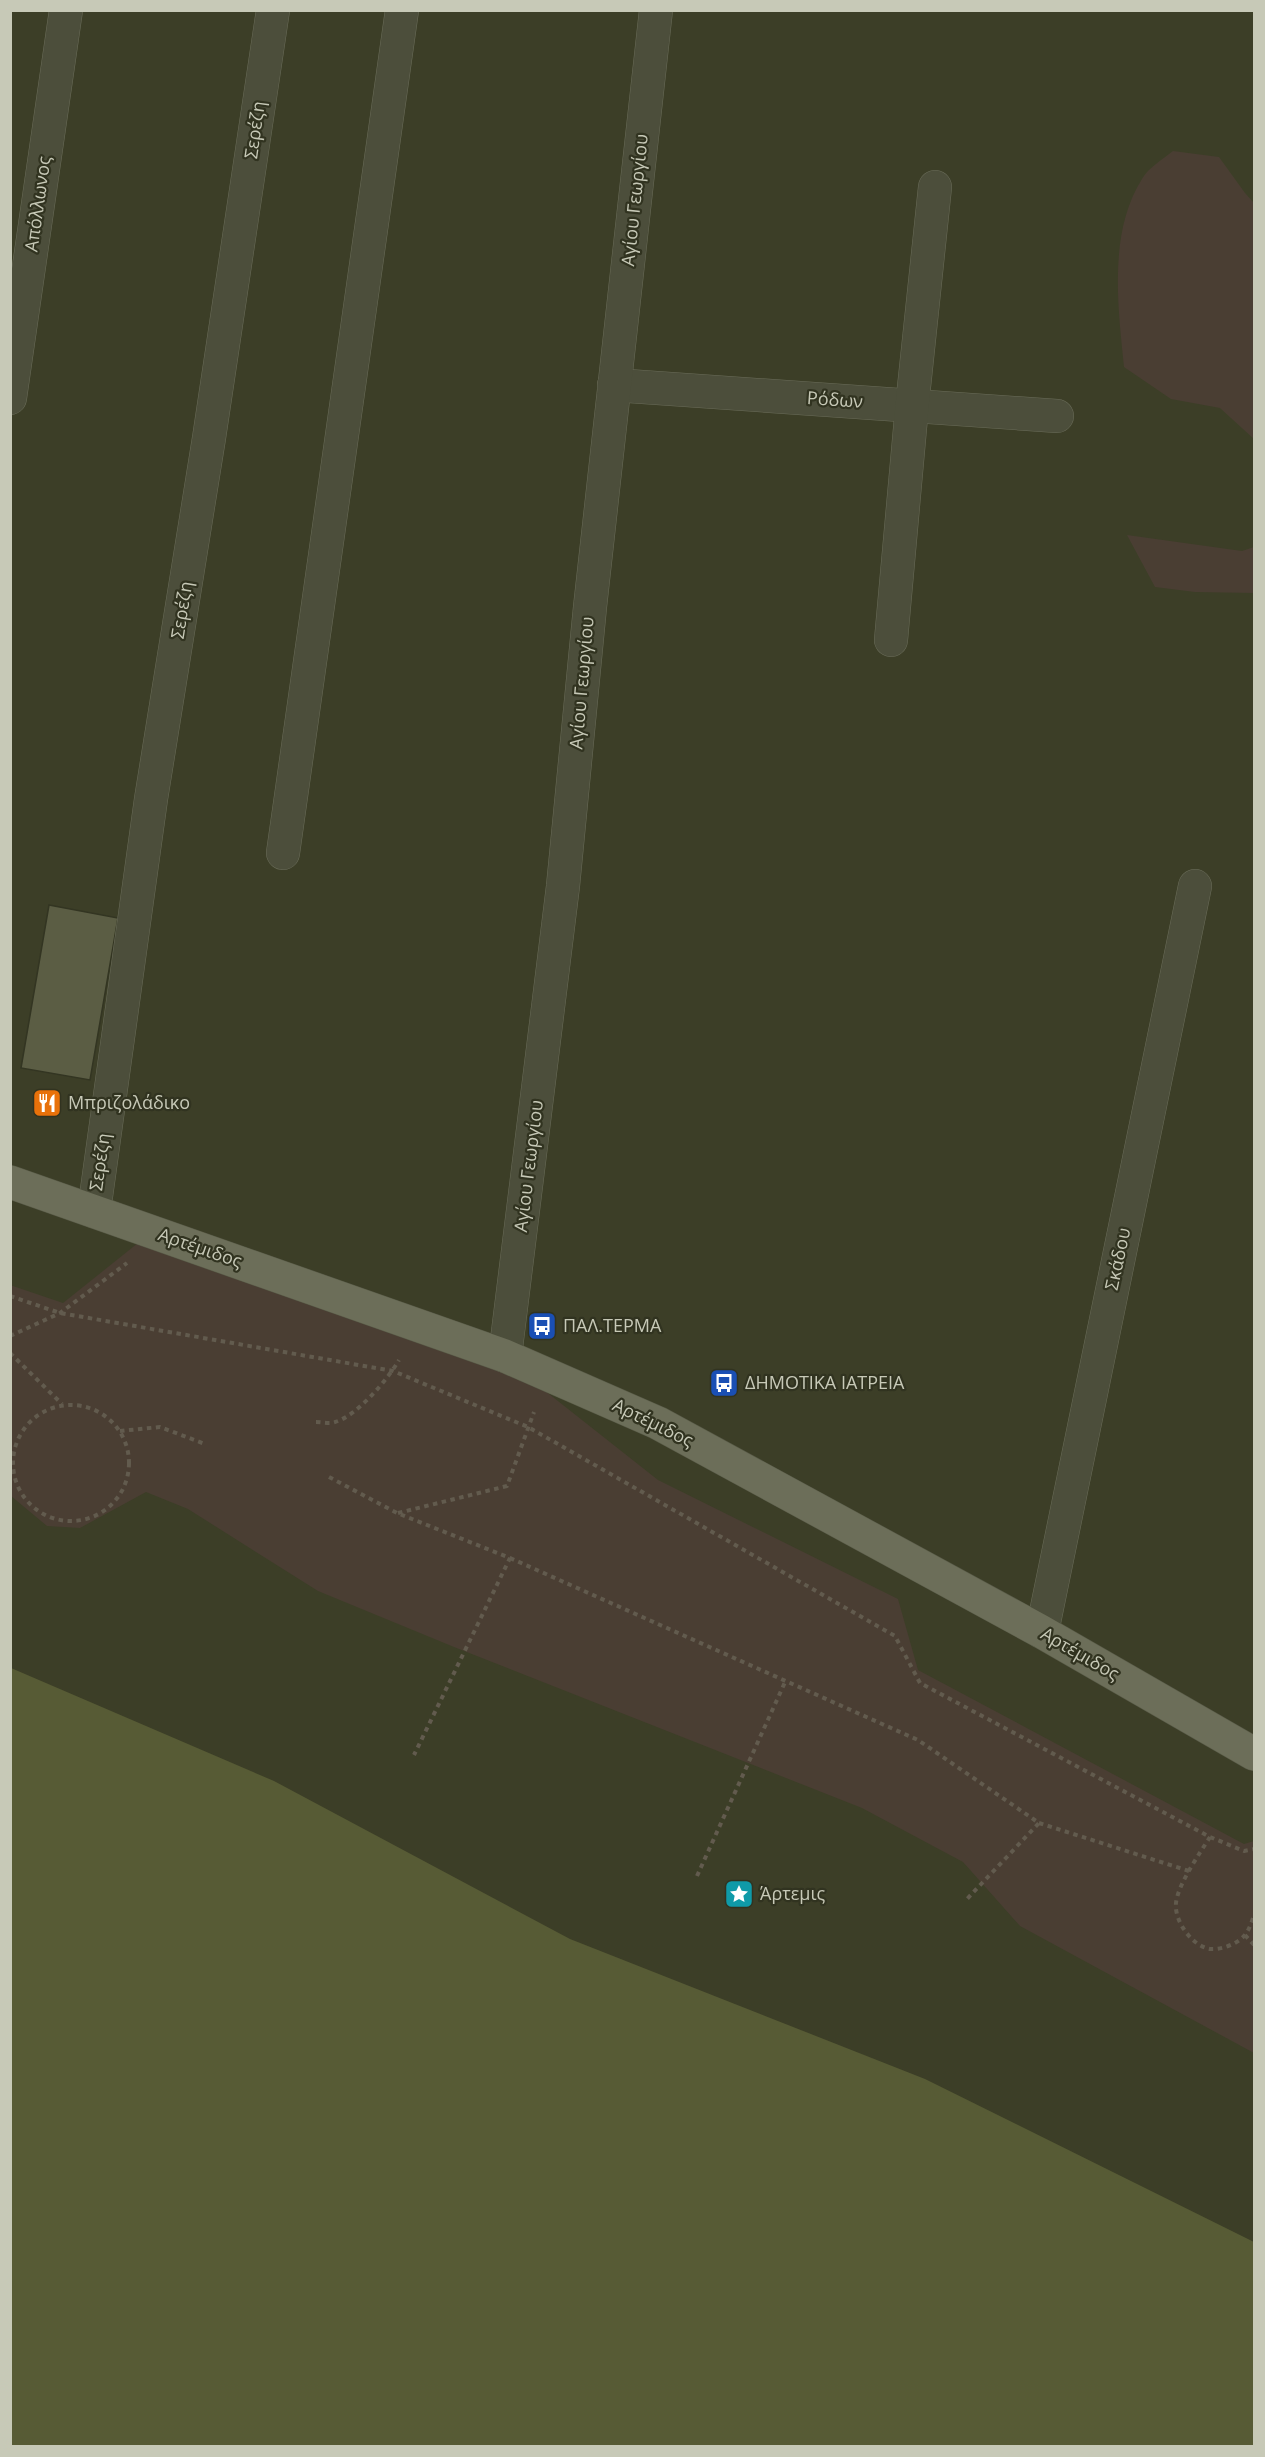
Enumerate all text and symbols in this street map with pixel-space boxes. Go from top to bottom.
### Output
street label: Σερέζη [238,100,270,160]
street label: Αγίου Γεωργίου [615,133,653,267]
street label: Απόλλωνος [18,154,56,253]
street label: Ρόδων [806,385,864,413]
street label: Σερέζη [165,579,197,640]
street label: Αγίου Γεωργίου [563,616,599,750]
restaurant icon: Μπριζολάδικο [31,1087,63,1119]
place label: Μπριζολάδικο [68,1090,190,1114]
street label: Αγίου Γεωργίου [508,1098,548,1233]
street label: Σερέζη [83,1132,115,1192]
street label: Αρτέμιδος [155,1222,246,1273]
street label: Σκάδου [1099,1225,1135,1292]
bus stop icon: ΠΑΛ.ΤΕΡΜΑ [526,1310,558,1342]
place label: ΠΑΛ.ΤΕΡΜΑ [563,1313,662,1337]
bus stop icon: ΔΗΜΟΤΙΚΑ ΙΑΤΡΕΙΑ [708,1367,740,1399]
place label: ΔΗΜΟΤΙΚΑ ΙΑΤΡΕΙΑ [745,1370,905,1394]
street label: Αρτέμιδος [609,1392,698,1452]
street label: Αρτέμιδος [1037,1621,1124,1685]
place icon: Άρτεμις [723,1878,755,1910]
place label: Άρτεμις [760,1881,826,1905]

